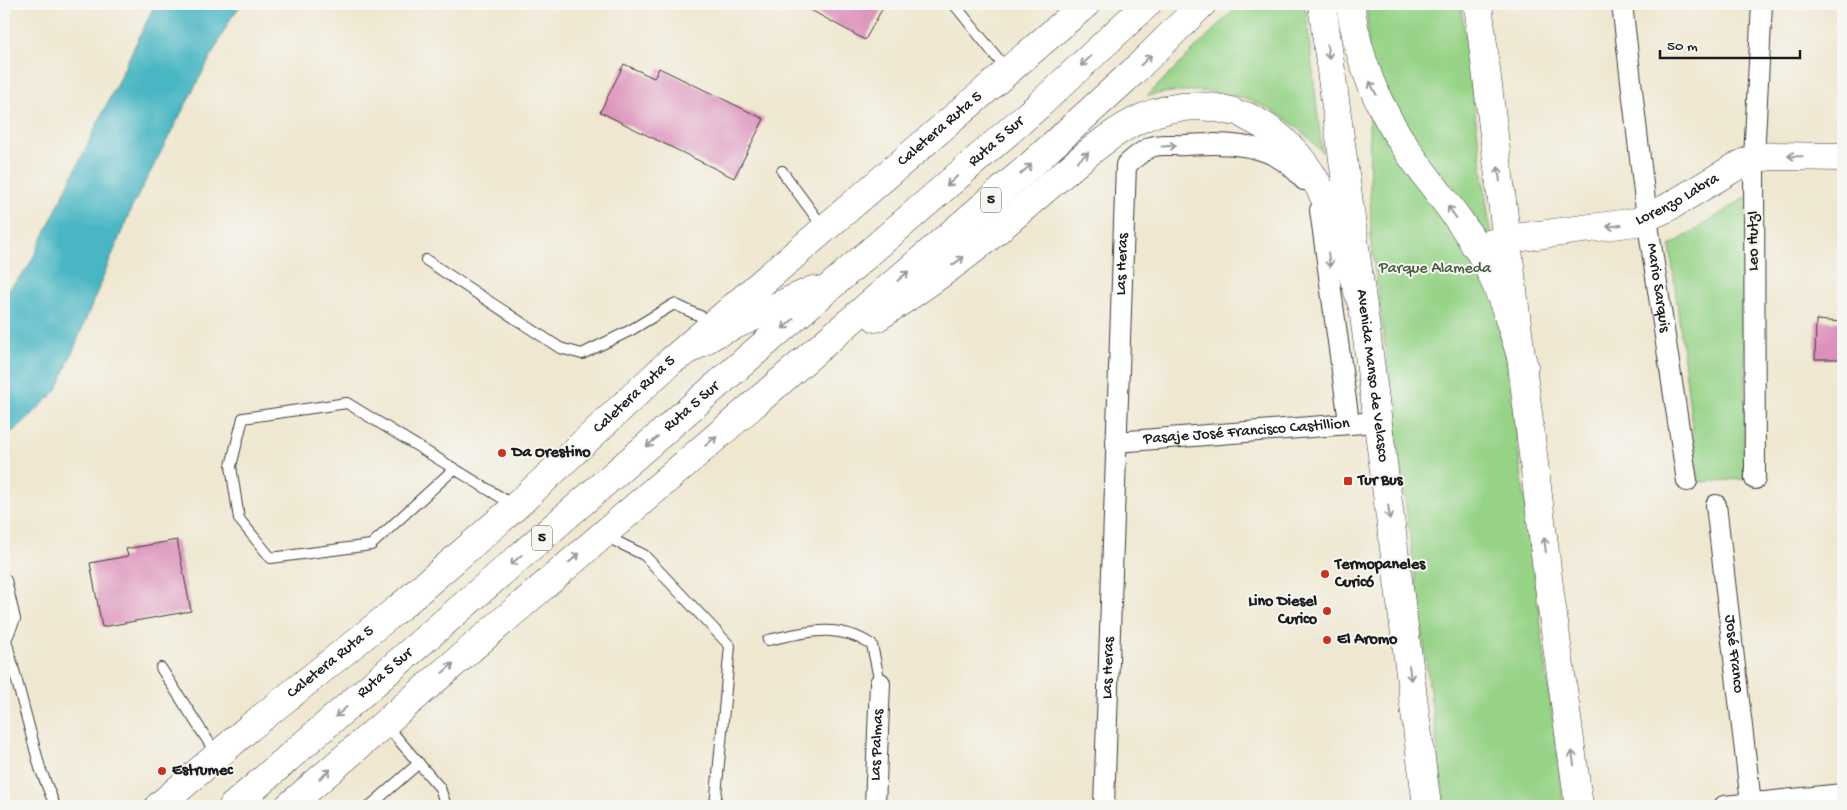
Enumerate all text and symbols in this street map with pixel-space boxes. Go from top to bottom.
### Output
scale bar [1660,28,1800,60]
text: 50 m [1667,38,1698,56]
one-way arrow [1324,44,1334,60]
one-way arrow [1140,54,1152,66]
one-way arrow [1080,56,1093,67]
one-way arrow [1368,81,1378,96]
street label: Caletera Ruta 5 [894,87,987,171]
street label: Ruta 5 Sur [965,112,1030,171]
one-way arrow [1160,141,1176,150]
one-way arrow [1787,151,1803,161]
one-way arrow [1076,152,1089,163]
one-way arrow [1019,164,1032,175]
one-way arrow [1494,166,1504,182]
street label: Lorenzo Labra [1633,169,1724,230]
one-way arrow [946,176,959,187]
road number: 5 [981,188,1001,212]
one-way arrow [1447,205,1457,219]
street label: Leo Hutzl [1745,211,1764,271]
one-way arrow [1606,221,1622,231]
street label: Las Heras [1112,232,1133,296]
street label: Mario Sarquis [1641,242,1674,335]
one-way arrow [1324,252,1334,268]
one-way arrow [951,256,965,266]
park label: Parque Alameda [1378,260,1492,279]
one-way arrow [896,270,909,281]
street label: Avenida Manso de Velasco [1351,288,1392,463]
one-way arrow [782,318,795,329]
street label: Caletera Ruta 5 [590,352,680,438]
street label: Ruta 5 Sur [660,377,725,437]
street label: Pasaje José Francisco Castillion [1142,415,1351,449]
one-way arrow [704,435,717,447]
one-way arrow [646,436,659,447]
place label: Da Orestino [510,444,591,463]
marker: Da Orestino [496,447,508,459]
place label: Tur Bus [1356,472,1404,491]
marker: Tur Bus [1342,475,1354,487]
one-way arrow [1384,504,1394,520]
road number: 5 [532,526,552,550]
one-way arrow [1540,538,1550,554]
one-way arrow [568,552,581,564]
one-way arrow [510,554,523,565]
place label: Termopaneles Curicó [1333,556,1426,593]
marker: Termopaneles Curicó [1319,568,1331,580]
place label: Lino Diesel Curico [1248,593,1318,630]
marker: Lino Diesel Curico [1321,605,1333,617]
street label: José Franco [1719,614,1748,694]
street label: Caletera Ruta 5 [284,622,378,703]
place label: El Aromo [1337,631,1398,650]
marker: El Aromo [1321,634,1333,646]
street label: Las Heras [1098,636,1119,700]
street label: Ruta 5 Sur [354,643,418,703]
one-way arrow [442,662,455,674]
one-way arrow [1405,665,1415,681]
one-way arrow [334,706,347,718]
street label: Las Palmas [867,708,888,781]
one-way arrow [1568,750,1578,766]
place label: Estrumec [172,762,234,781]
marker: Estrumec [156,765,168,777]
one-way arrow [319,769,332,780]

